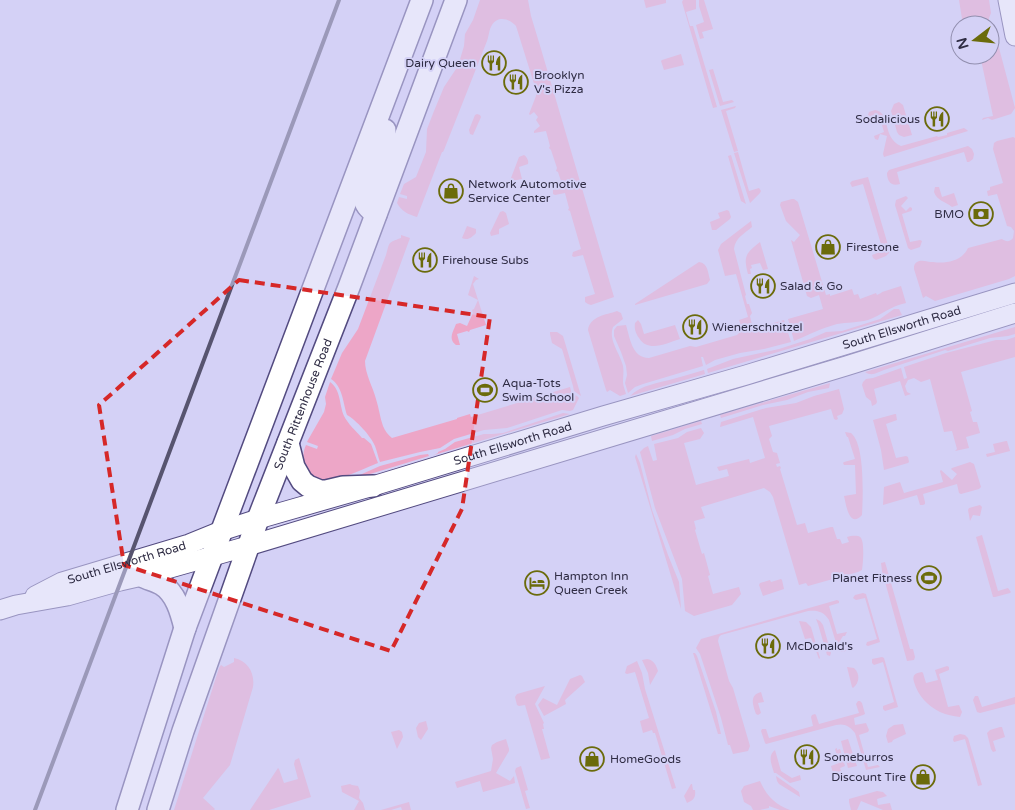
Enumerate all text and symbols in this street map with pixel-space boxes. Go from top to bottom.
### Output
north arrow [950,15,1000,65]
text: N [953,36,973,51]
restaurant icon: Dairy Queen [481,50,507,76]
place label: Dairy Queen [405,56,476,70]
place label: Brooklyn V's Pizza [534,68,585,96]
restaurant icon: Brooklyn V's Pizza [503,69,529,95]
restaurant icon: Sodalicious [924,106,950,132]
place label: Sodalicious [855,112,920,126]
place label: Network Automotive Service Center [468,177,587,205]
shop icon: Network Automotive Service Center [438,178,464,204]
bank icon: BMO [968,201,994,227]
place label: BMO [934,207,964,221]
shop icon: Firestone [815,234,841,260]
place label: Firestone [846,240,899,254]
restaurant icon: Firehouse Subs [412,247,438,273]
place label: Firehouse Subs [442,253,529,267]
restaurant icon: Salad & Go [750,273,776,299]
place label: Salad & Go [780,279,843,293]
street label: South Ellsworth Road [841,303,963,352]
restaurant icon: Wienerschnitzel [682,314,708,340]
place label: Wienerschnitzel [712,320,803,334]
street label: South Rittenhouse Road [271,337,335,472]
place label: Aqua-Tots Swim School [502,376,574,404]
sports icon: Aqua-Tots Swim School [472,377,498,403]
street label: South Ellsworth Road [452,419,573,468]
street label: South Ellsworth Road [66,538,188,587]
sports icon: Planet Fitness [916,565,942,591]
place label: Hampton Inn Queen Creek [554,569,629,597]
hotel icon: Hampton Inn Queen Creek [524,570,550,596]
place label: Planet Fitness [832,571,912,585]
restaurant icon: McDonald's [755,633,781,659]
place label: McDonald's [786,639,853,653]
restaurant icon: Someburros [794,744,820,770]
shop icon: HomeGoods [579,746,605,772]
place label: Someburros [824,750,894,764]
place label: HomeGoods [610,752,681,766]
shop icon: Discount Tire [910,764,936,790]
place label: Discount Tire [831,770,906,784]

